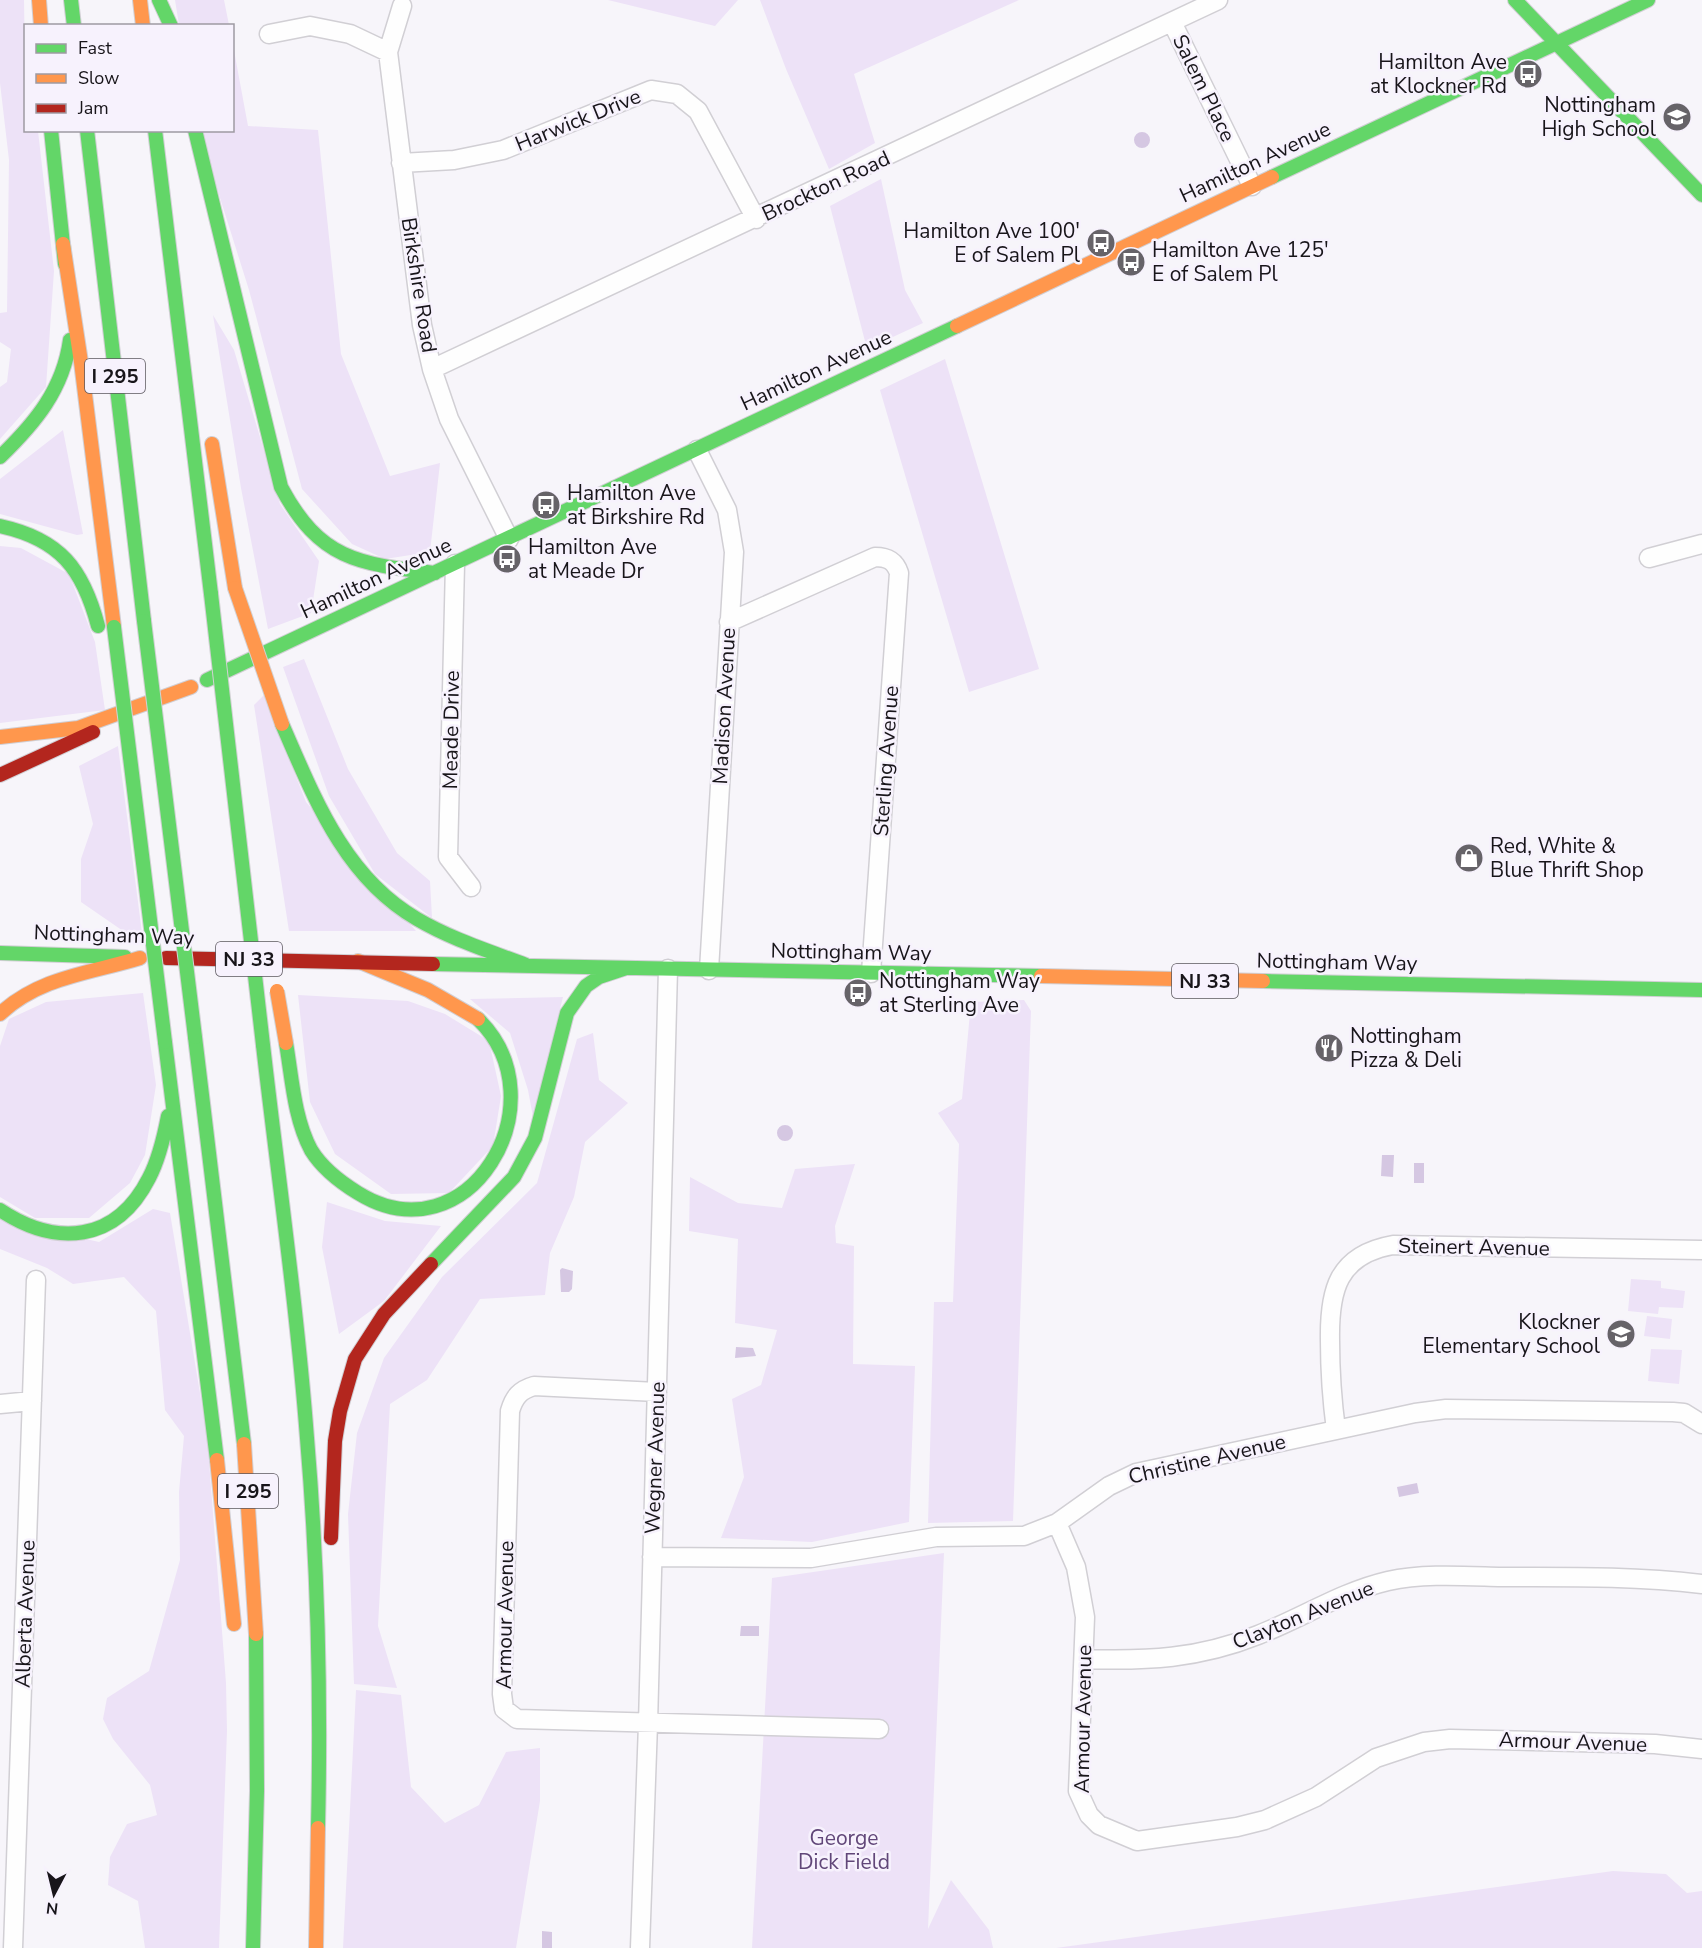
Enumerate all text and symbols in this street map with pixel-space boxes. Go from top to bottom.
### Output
legend [24,24,234,132]
street label: Salem Place [1166,30,1242,146]
text: Fast [78,36,113,60]
place label: Hamilton Ave at Klockner Rd [1370,48,1507,100]
bus stop icon: Hamilton Ave at Klockner Rd [1512,58,1544,90]
text: Slow [78,66,119,90]
street label: Harwick Drive [511,82,645,158]
place label: Nottingham High School [1541,91,1657,143]
text: Jam [77,96,109,120]
school or university icon: Nottingham High School [1661,101,1693,133]
street label: Hamilton Avenue [1175,115,1335,209]
street label: Brockton Road [757,144,895,228]
street label: Birkshire Road [394,215,444,355]
place label: Hamilton Ave 100' E of Salem Pl [903,217,1081,269]
bus stop icon: Hamilton Ave 100' E of Salem Pl [1085,227,1117,259]
place label: Hamilton Ave 125' E of Salem Pl [1152,236,1329,288]
bus stop icon: Hamilton Ave 125' E of Salem Pl [1115,246,1147,278]
street label: Hamilton Avenue [736,323,896,417]
road number: I 295 [85,359,145,393]
place label: Hamilton Ave at Birkshire Rd [567,479,705,531]
bus stop icon: Hamilton Ave at Birkshire Rd [530,489,562,521]
street label: Hamilton Avenue [296,531,456,625]
place label: Hamilton Ave at Meade Dr [528,533,657,585]
bus stop icon: Hamilton Ave at Meade Dr [491,543,523,575]
street label: Madison Avenue [706,627,742,785]
street label: Meade Drive [436,670,466,790]
street label: Sterling Avenue [867,685,905,837]
place label: Red, White & Blue Thrift Shop [1490,832,1644,884]
shop icon: Red, White & Blue Thrift Shop [1453,842,1485,874]
street label: Nottingham Way [33,918,195,952]
street label: Nottingham Way [770,937,932,967]
road number: NJ 33 [216,942,282,976]
street label: Nottingham Way [1256,947,1418,977]
road number: NJ 33 [1172,964,1238,998]
place label: Nottingham Way at Sterling Ave [879,967,1040,1019]
bus stop icon: Nottingham Way at Sterling Ave [842,977,874,1009]
place label: Nottingham Pizza & Deli [1350,1022,1462,1074]
restaurant icon: Nottingham Pizza & Deli [1313,1032,1345,1064]
street label: Steinert Avenue [1398,1232,1550,1262]
place label: Klockner Elementary School [1422,1308,1601,1360]
school or university icon: Klockner Elementary School [1605,1318,1637,1350]
street label: Wegner Avenue [638,1381,672,1535]
street label: Christine Avenue [1126,1427,1288,1491]
road number: I 295 [218,1474,278,1508]
street label: Alberta Avenue [8,1539,42,1689]
street label: Armour Avenue [490,1540,520,1690]
street label: Clayton Avenue [1228,1574,1378,1656]
street label: Armour Avenue [1068,1644,1098,1794]
street label: Armour Avenue [1498,1725,1648,1759]
park label: George Dick Field [798,1824,890,1876]
north arrow [24,1864,84,1924]
text: N [45,1896,60,1920]

